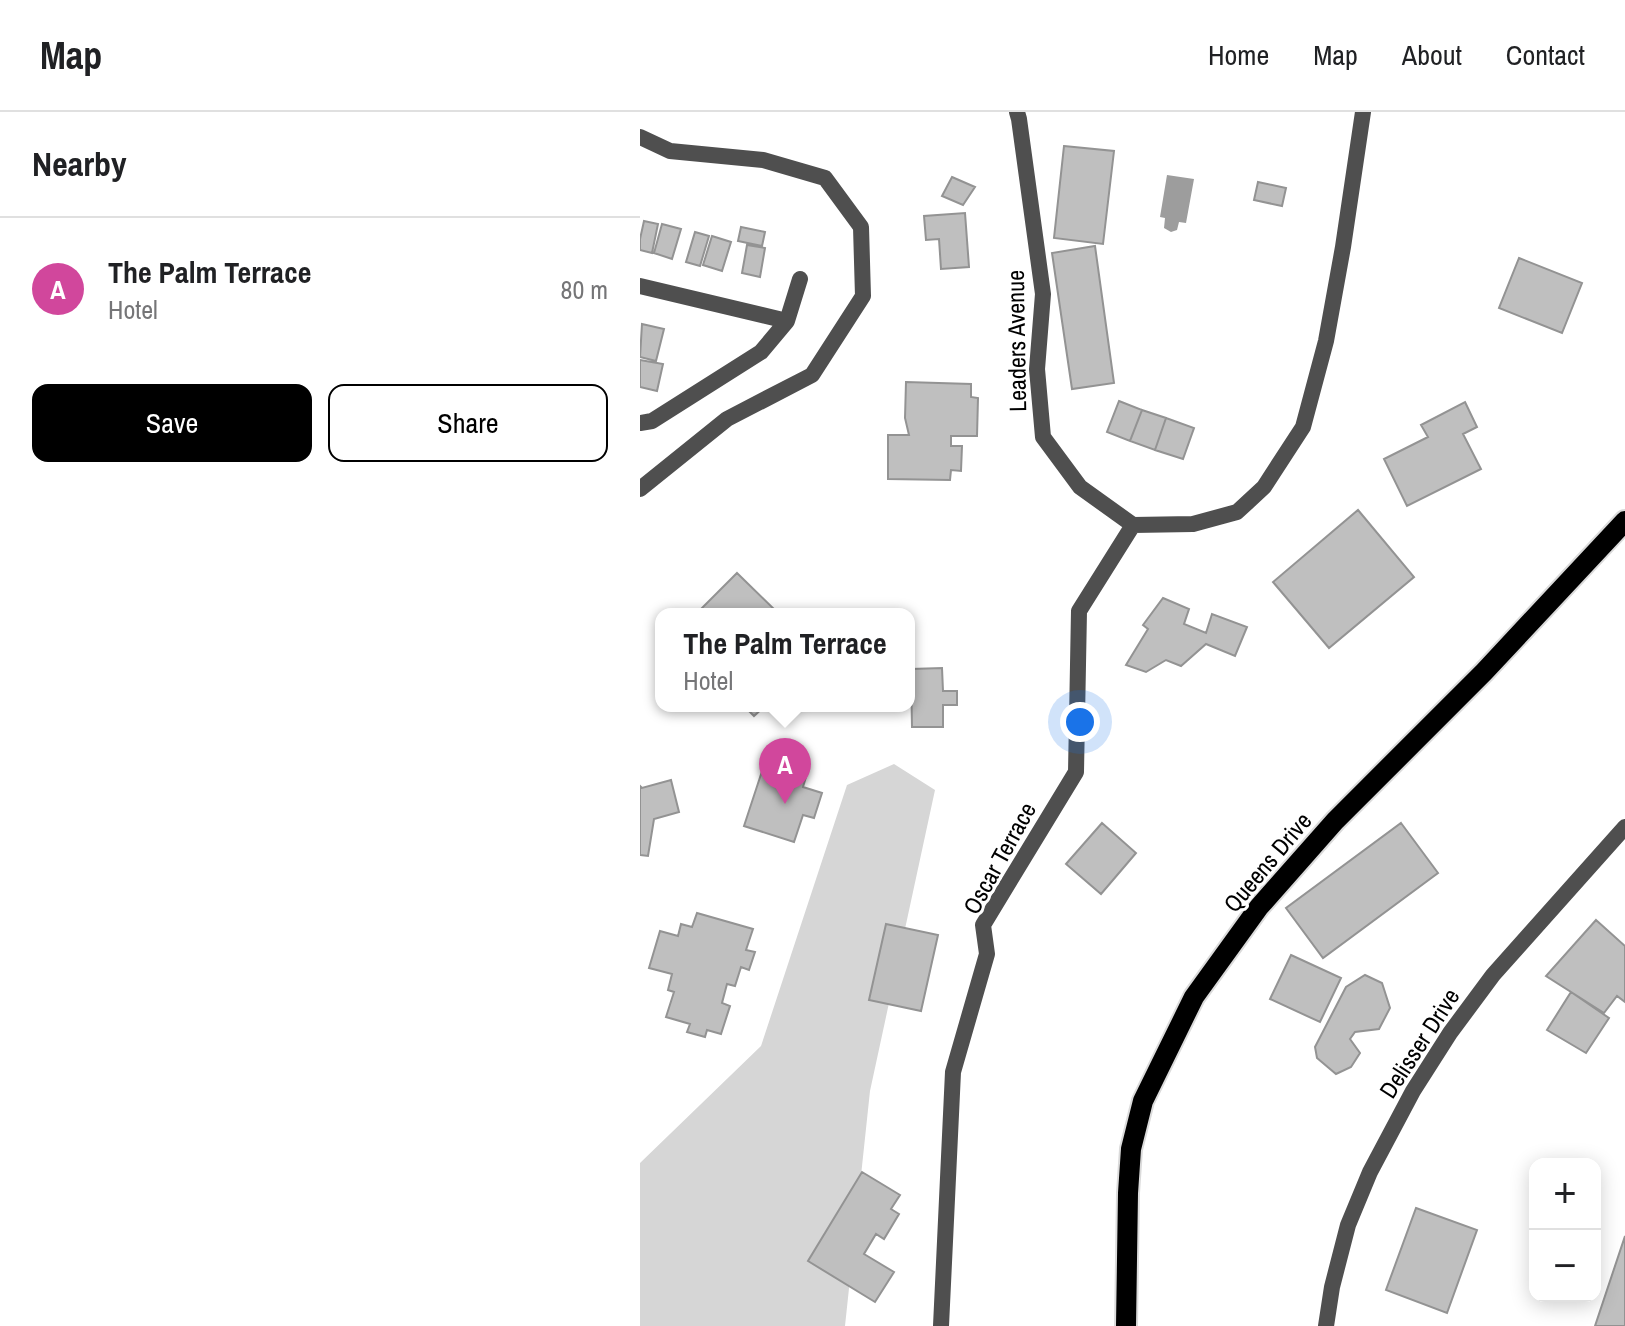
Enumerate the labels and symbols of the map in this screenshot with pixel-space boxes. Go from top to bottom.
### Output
street label: Leaders Avenue [999,270,1033,412]
your location [1060,702,1100,742]
pin: A [759,738,811,804]
street label: Oscar Terrace [955,796,1043,920]
street label: Queens Drive [1216,805,1318,919]
street label: Delisser Drive [1372,982,1466,1104]

